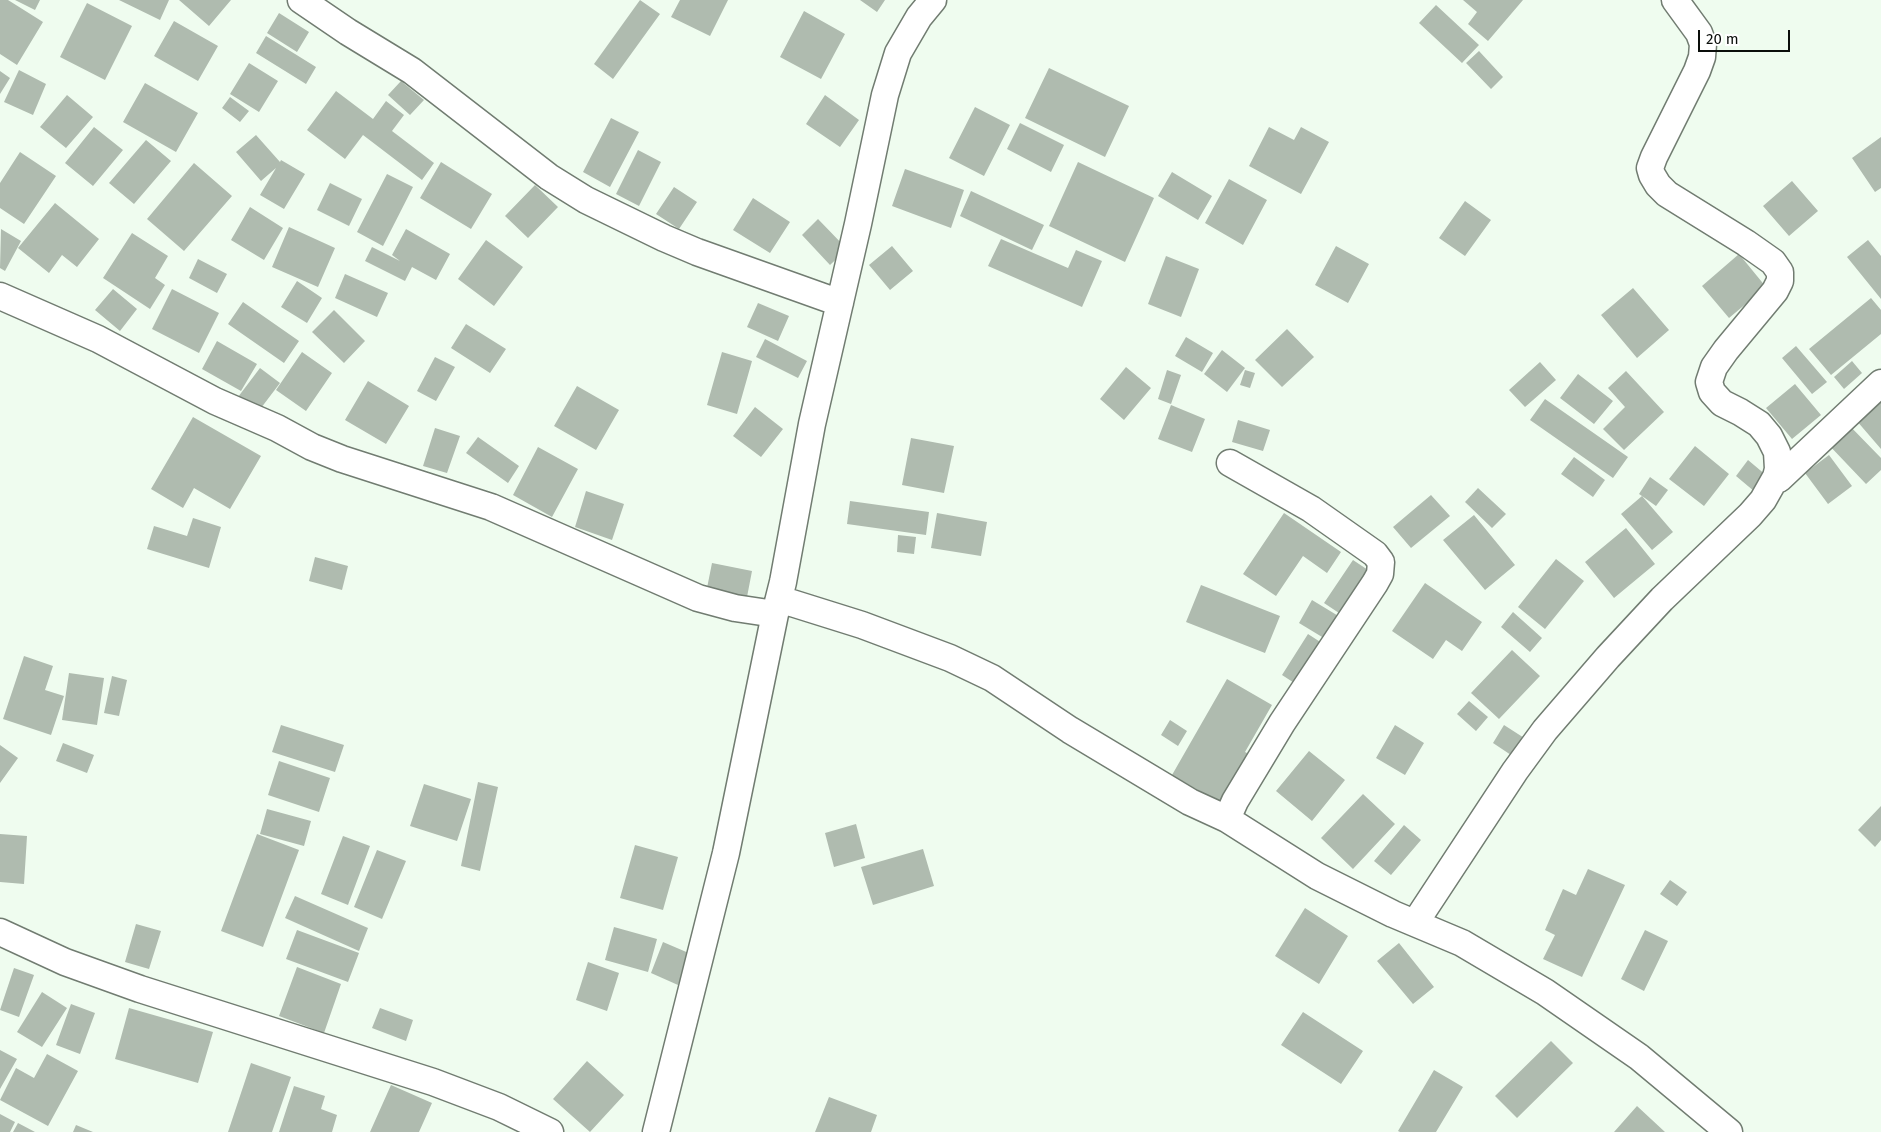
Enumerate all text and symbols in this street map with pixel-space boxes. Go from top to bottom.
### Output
scale bar [1701,20,1794,52]
text: 20 m [1706,30,1739,48]

